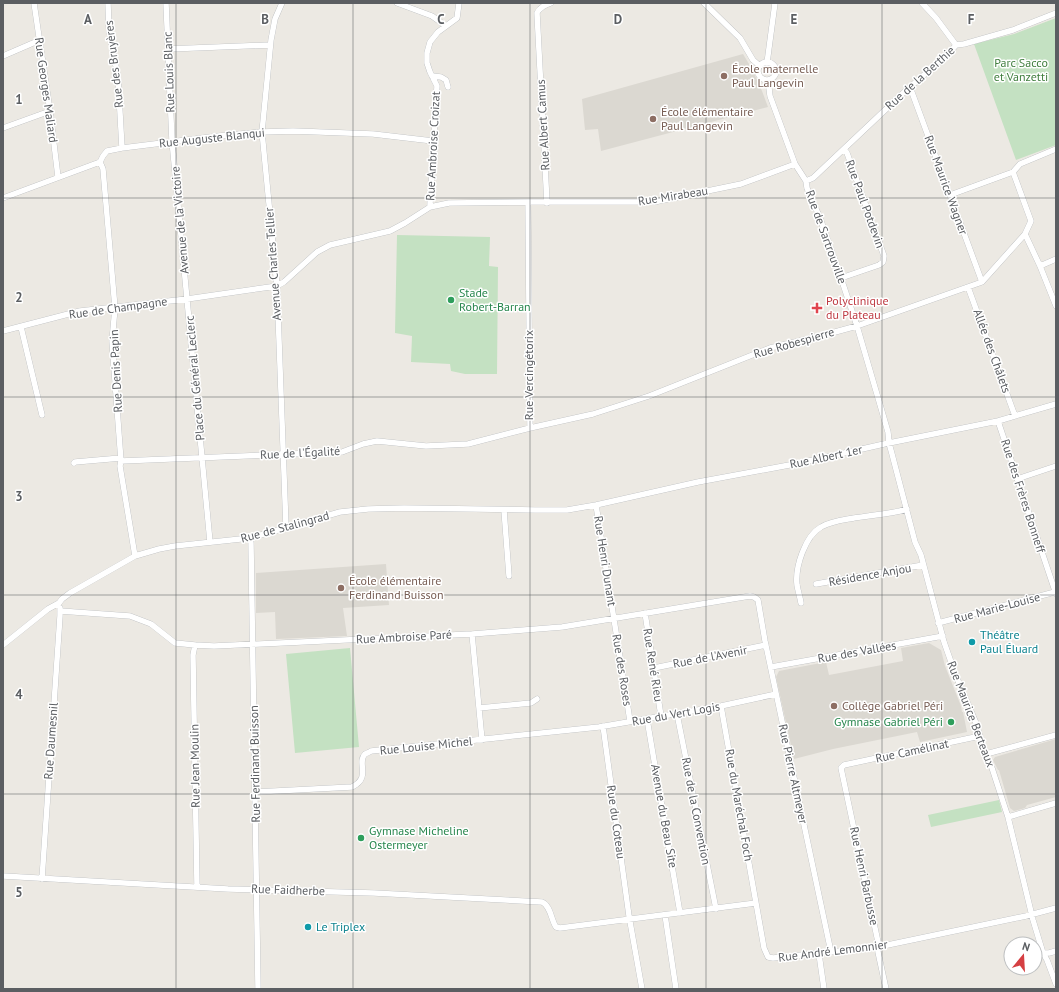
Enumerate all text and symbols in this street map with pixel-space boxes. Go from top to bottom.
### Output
text: A [84,11,92,28]
text: B [261,11,269,28]
text: C [437,11,445,28]
text: D [614,11,622,28]
text: E [791,11,798,28]
text: F [968,11,975,28]
street label: Rue des Bruyères [101,20,126,109]
street label: Rue Louis Blanc [160,31,177,113]
street label: Rue Georges Maliard [32,36,61,143]
street label: Rue de la Berthie [882,42,958,113]
park label: Parc Sacco et Vanzetti [994,55,1048,84]
place label: École maternelle Paul Langevin [732,61,818,90]
marker: École maternelle Paul Langevin [719,71,729,81]
street label: Rue Albert Camus [533,79,552,171]
text: 1 [15,91,23,108]
street label: Rue Ambroise Croizat [422,91,443,201]
place label: École élémentaire Paul Langevin [661,104,753,133]
marker: École élémentaire Paul Langevin [648,114,658,124]
street label: Rue Auguste Blanqui [158,124,266,151]
street label: Rue Maurice Wagner [922,133,971,237]
street label: Rue Paul Potdevin [843,158,888,250]
street label: Avenue de la Victoire [167,166,192,274]
street label: Rue Mirabeau [637,183,709,208]
street label: Rue de Sartrouville [803,188,850,286]
street label: Avenue Charles Tellier [261,207,284,321]
place label: Stade Robert-Barran [459,285,531,314]
text: 2 [15,289,23,306]
street label: Rue de Champagne [68,293,168,322]
place label: Polyclinique du Plateau [826,293,889,322]
marker: Stade Robert-Barran [446,295,456,305]
marker: Polyclinique du Plateau [811,302,823,314]
street label: Allée des Châlets [970,307,1015,395]
street label: Place du Général Leclerc [182,314,207,441]
street label: Rue Robespierre [752,324,836,361]
street label: Rue Denis Papin [106,329,125,413]
street label: Rue Vercingétorix [521,330,536,420]
street label: Rue des Frères Bonneff [998,437,1049,556]
street label: Rue Albert 1er [788,441,864,472]
street label: Rue de l'Égalité [260,443,340,462]
text: 3 [15,488,23,505]
street label: Rue de Stalingrad [239,507,331,546]
street label: Rue Henri Dunant [591,515,620,607]
street label: Résidence Anjou [827,560,912,589]
place label: École élémentaire Ferdinand Buisson [349,573,444,602]
marker: École élémentaire Ferdinand Buisson [336,583,346,593]
street label: Rue Marie-Louise [952,589,1042,626]
street label: Rue Ambroise Paré [356,626,452,647]
street label: Rue René Rieu [640,627,667,703]
place label: Théâtre Paul Éluard [980,627,1038,656]
street label: Rue des Roses [609,633,636,707]
street label: Rue des Vallées [816,637,897,666]
marker: Théâtre Paul Éluard [967,637,977,647]
street label: Rue de l'Avenir [671,642,748,671]
street label: Rue Maurice Berteaux [944,659,999,769]
text: 4 [15,686,23,703]
street label: Rue du Vert Logis [631,698,721,729]
place label: Collège Gabriel Péri [842,698,943,713]
street label: Rue Daumesnil [40,701,61,780]
marker: Collège Gabriel Péri [829,701,839,711]
street label: Rue Ferdinand Buisson [246,705,263,823]
place label: Gymnase Gabriel Péri [834,714,943,729]
marker: Gymnase Gabriel Péri [946,717,956,727]
street label: Rue Pierre Altmeyer [776,723,811,825]
street label: Rue Jean Moulin [186,724,203,808]
street label: Rue Louise Michel [379,733,473,758]
street label: Rue Camélinat [874,735,950,766]
street label: Rue du Maréchal Foch [722,748,757,862]
street label: Rue de la Convention [679,756,714,866]
street label: Avenue du Beau Site [648,763,681,869]
street label: Rue du Coteau [604,784,629,860]
place label: Gymnase Micheline Ostermeyer [369,823,469,852]
street label: Rue Henri Barbusse [847,825,882,926]
marker: Gymnase Micheline Ostermeyer [356,833,366,843]
street label: Rue Faidherbe [251,881,325,898]
text: 5 [15,884,23,901]
place label: Le Triplex [316,919,365,934]
marker: Le Triplex [303,922,313,932]
street label: Rue André Lemonnier [777,936,889,965]
north arrow [1003,936,1043,976]
text: N [1020,939,1032,954]

